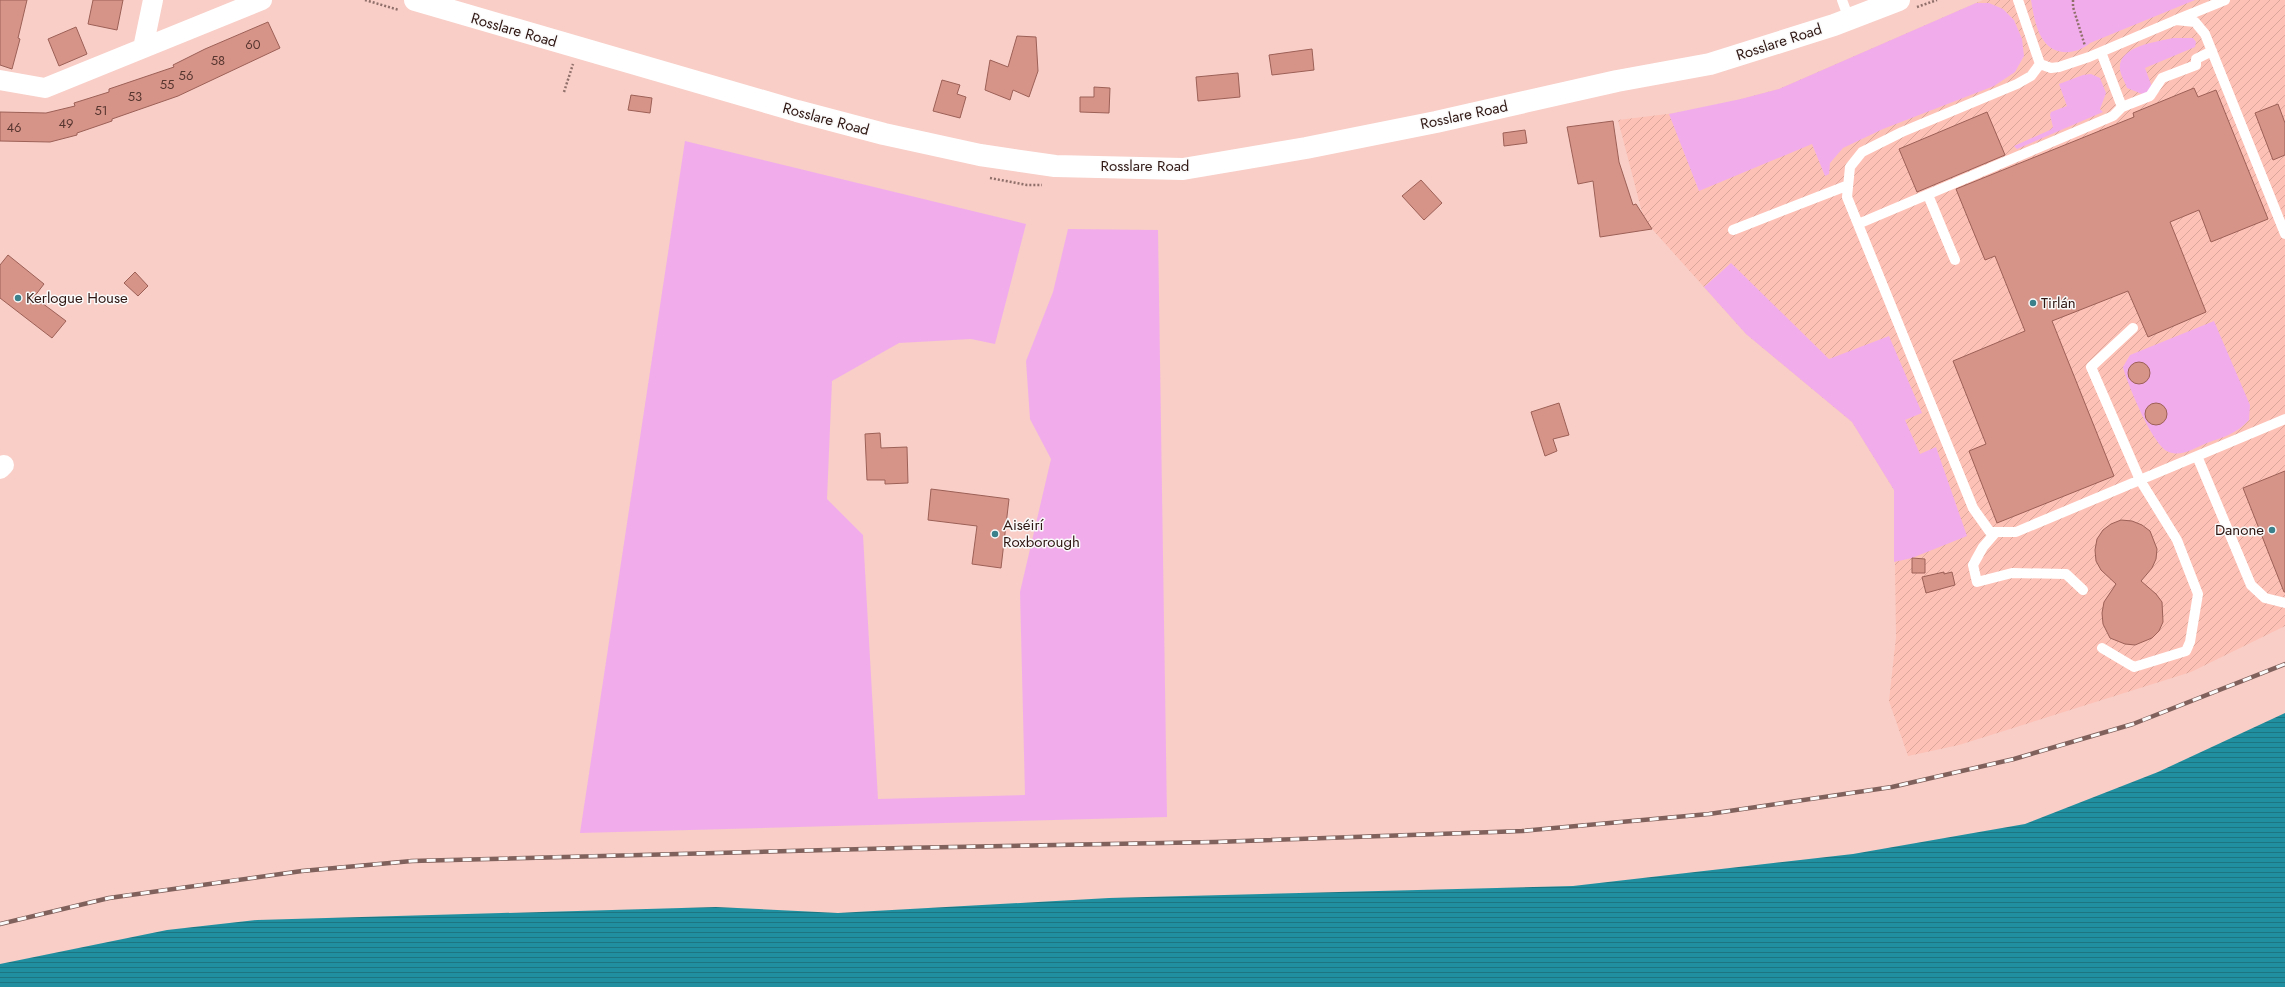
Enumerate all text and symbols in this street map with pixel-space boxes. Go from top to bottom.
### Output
street label: Rosslare Road [468,7,560,53]
street label: Rosslare Road [1733,18,1825,66]
house number: 60 [245,35,261,54]
house number: 58 [211,51,225,70]
house number: 56 [179,66,193,85]
house number: 55 [160,75,174,94]
house number: 53 [128,87,142,106]
street label: Rosslare Road [1418,95,1510,135]
street label: Rosslare Road [780,97,872,141]
house number: 51 [94,101,108,120]
house number: 49 [58,114,74,133]
house number: 46 [6,118,22,137]
street label: Rosslare Road [1101,155,1189,177]
place label: Kerlogue House [26,287,128,309]
place label: Tirlán [2041,292,2076,314]
marker: Kerlogue House [13,293,23,303]
marker: Tirlán [2028,298,2038,308]
place label: Aiséirí Roxborough [1003,514,1080,553]
place label: Danone [2215,519,2264,541]
marker: Danone [2267,525,2277,535]
marker: Aiséirí Roxborough [990,529,1000,539]

